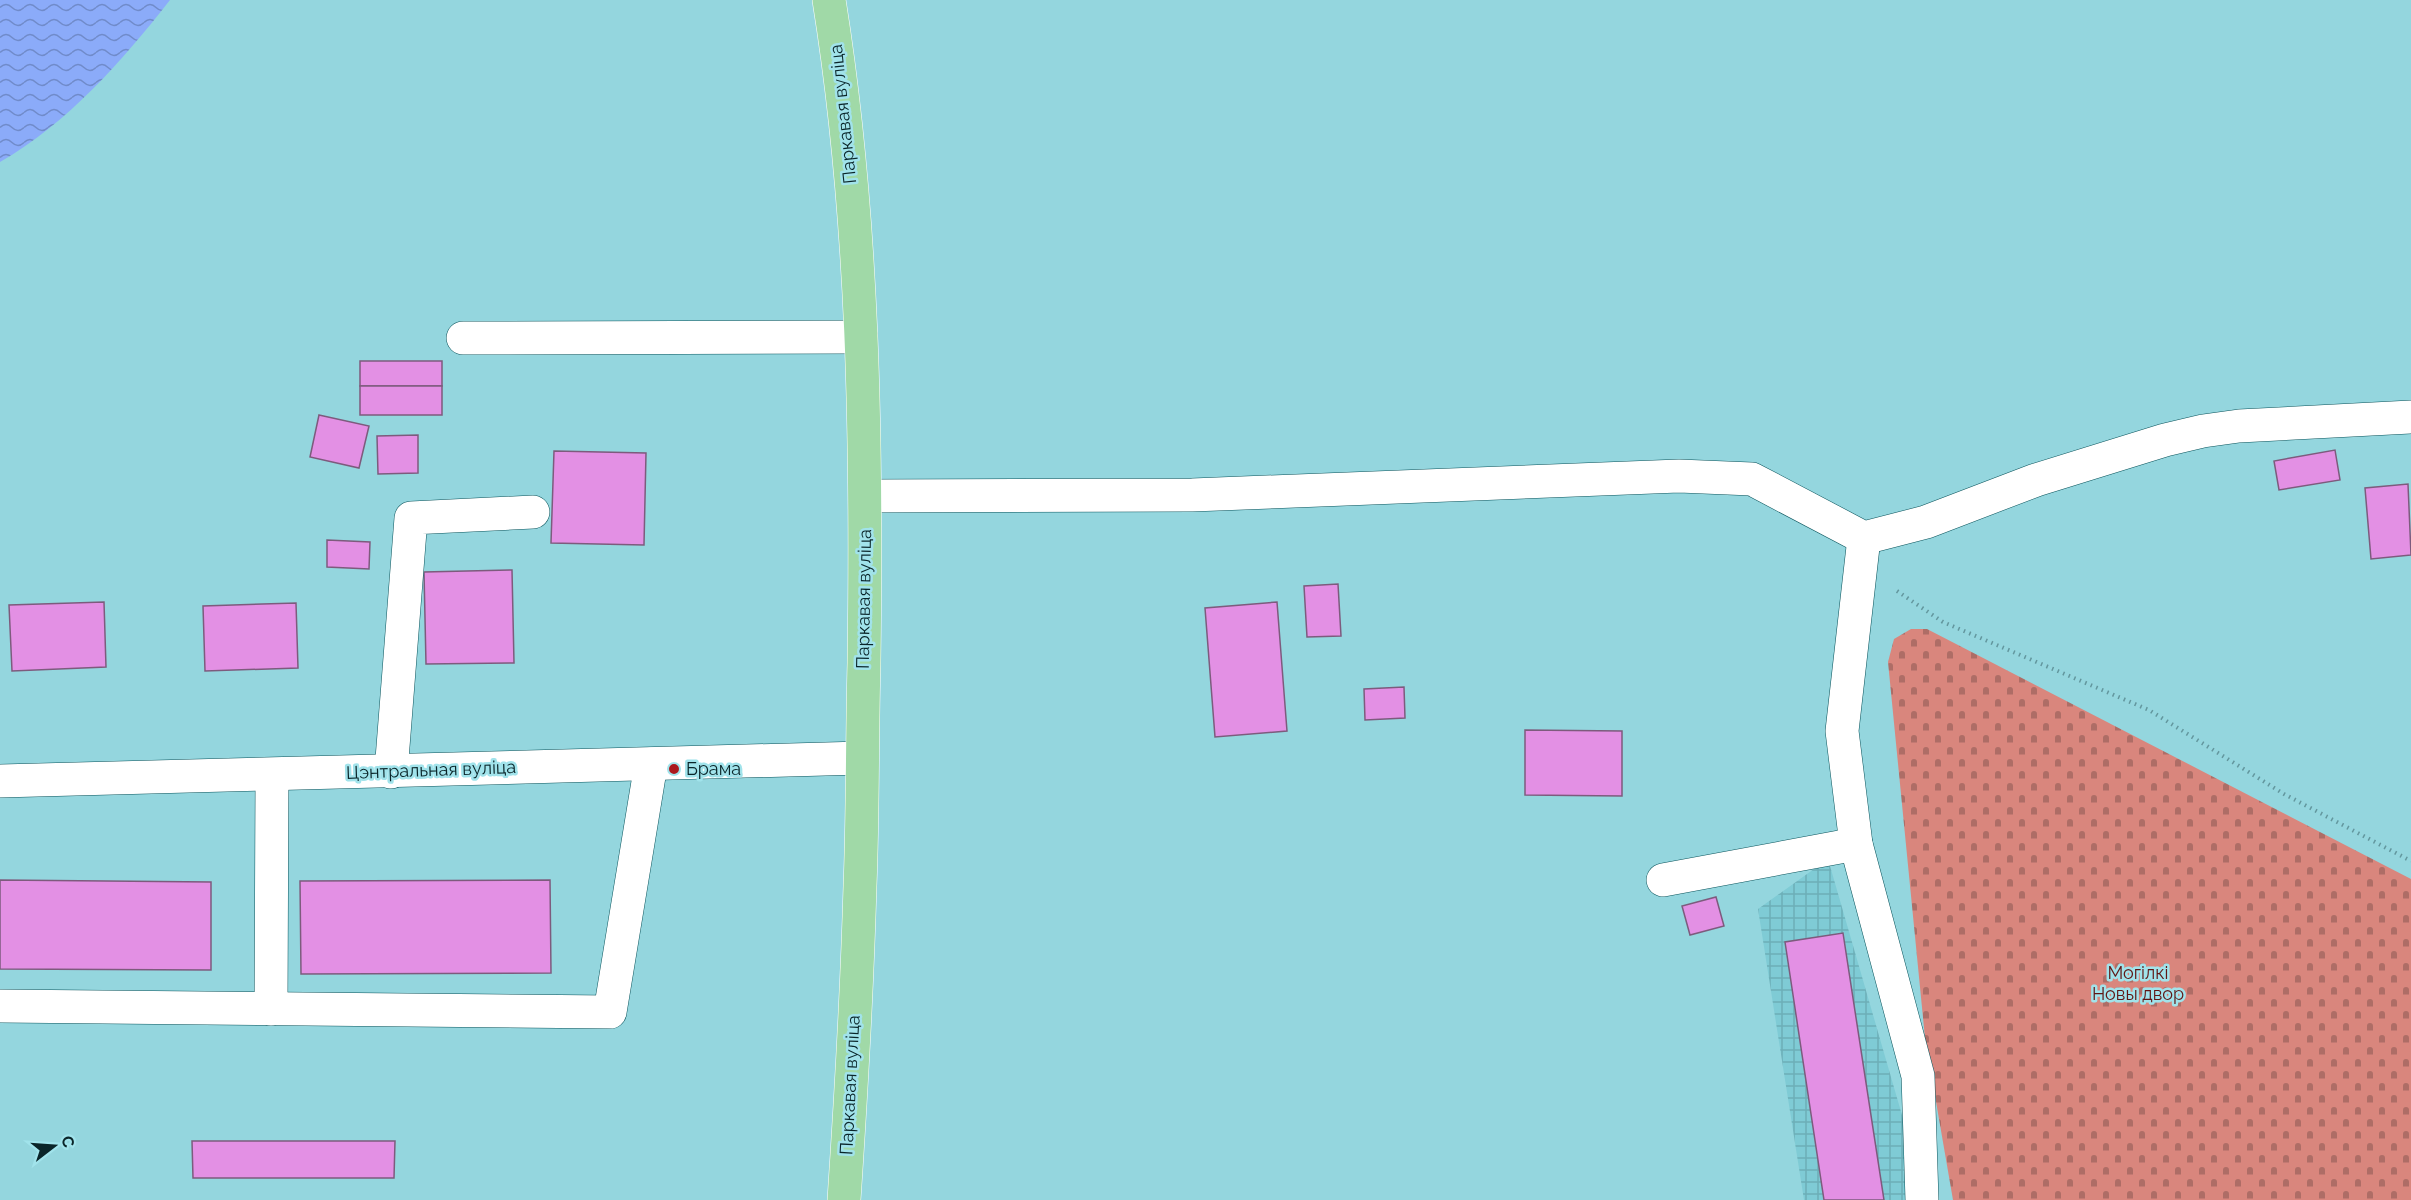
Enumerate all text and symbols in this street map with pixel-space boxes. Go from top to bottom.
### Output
street label: Паркавая вуліца [825,43,860,185]
street label: Паркавая вуліца [852,529,875,669]
street label: Цэнтральная вуліца [346,756,516,783]
place label: Брама [686,758,741,779]
marker: Брама [667,762,681,776]
park label: Могілкі Новы двор [2092,962,2184,1004]
street label: Паркавая вуліца [835,1014,864,1155]
north arrow [24,1116,84,1176]
text: С [57,1134,79,1150]

